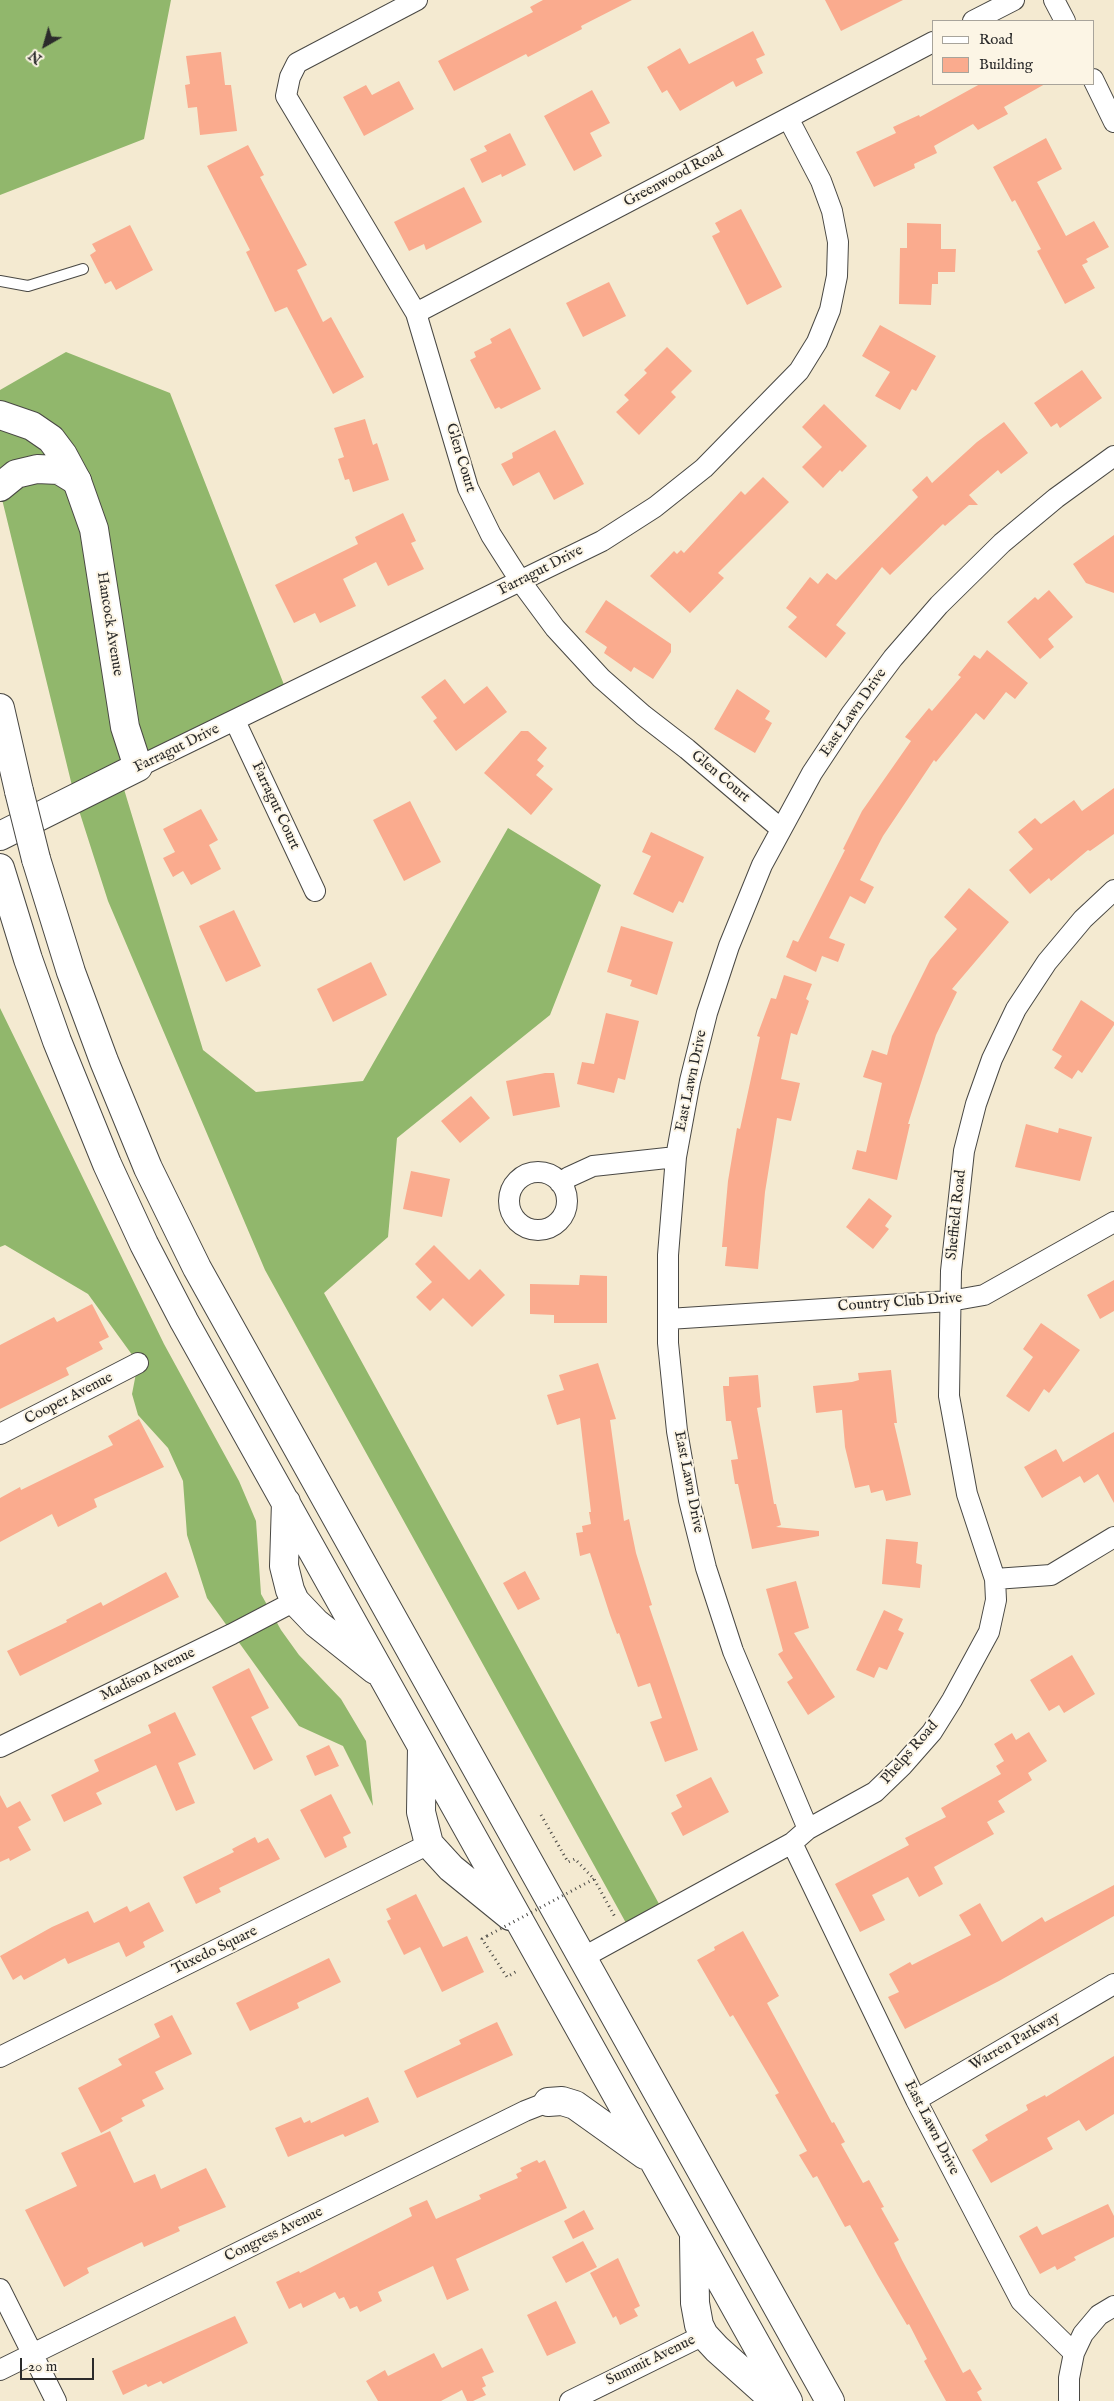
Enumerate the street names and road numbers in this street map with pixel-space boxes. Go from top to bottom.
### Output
street label: Greenwood Road [621,144,727,212]
street label: Glen Court [441,421,479,495]
street label: Farragut Drive [496,542,586,600]
street label: Hancock Avenue [92,571,126,677]
street label: East Lawn Drive [817,665,891,761]
street label: Farragut Drive [131,721,223,777]
street label: Glen Court [687,747,753,807]
street label: Farragut Court [247,759,303,853]
street label: East Lawn Drive [672,1028,712,1134]
street label: Sheffield Road [943,1169,971,1261]
street label: Country Club Drive [837,1290,963,1316]
street label: Cooper Avenue [22,1369,116,1429]
street label: East Lawn Drive [669,1429,707,1535]
street label: Madison Avenue [98,1644,198,1706]
street label: Phelps Road [878,1718,942,1788]
street label: Tuxedo Square [169,1923,261,1979]
street label: Warren Parkway [967,2009,1063,2075]
street label: East Lawn Drive [899,2078,963,2178]
street label: Congress Avenue [222,2203,326,2267]
street label: Summit Avenue [604,2332,698,2390]

